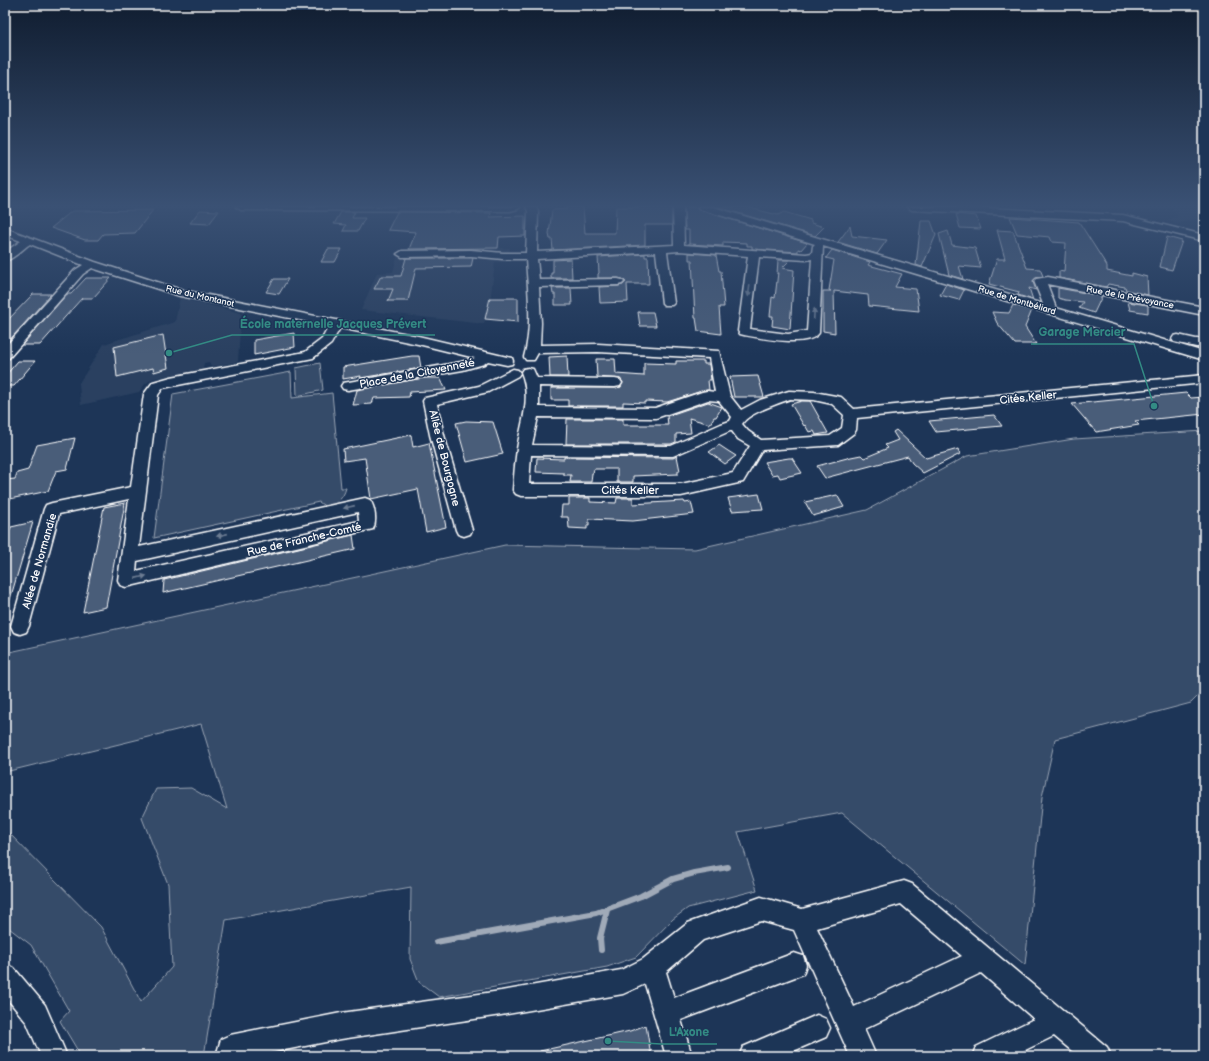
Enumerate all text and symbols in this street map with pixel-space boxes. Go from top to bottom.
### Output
street label: Rue du Montanot [164,283,236,310]
street label: Rue de Montbéliard [977,283,1057,318]
street label: Rue de la Prévoyance [1085,284,1175,312]
one-way arrow [746,285,752,297]
one-way arrow [810,307,817,320]
callout: École maternelle Jacques Prévert [232,311,435,335]
text: École maternelle Jacques Prévert [240,315,426,332]
callout: Garage Mercier [1031,320,1134,344]
text: Garage Mercier [1039,325,1126,340]
street label: Place de la Citoyenneté [358,356,476,391]
street label: Cités Keller [999,388,1058,407]
street label: Allée de Bourgogne [426,409,463,508]
street label: Cités Keller [601,484,660,497]
one-way arrow [343,505,355,511]
street label: Allée de Normandie [20,511,59,610]
street label: Rue de Franche-Comté [246,520,363,559]
one-way arrow [216,533,228,539]
one-way arrow [134,573,147,579]
callout: L'Axone [661,1020,717,1044]
text: L'Axone [669,1025,709,1040]

